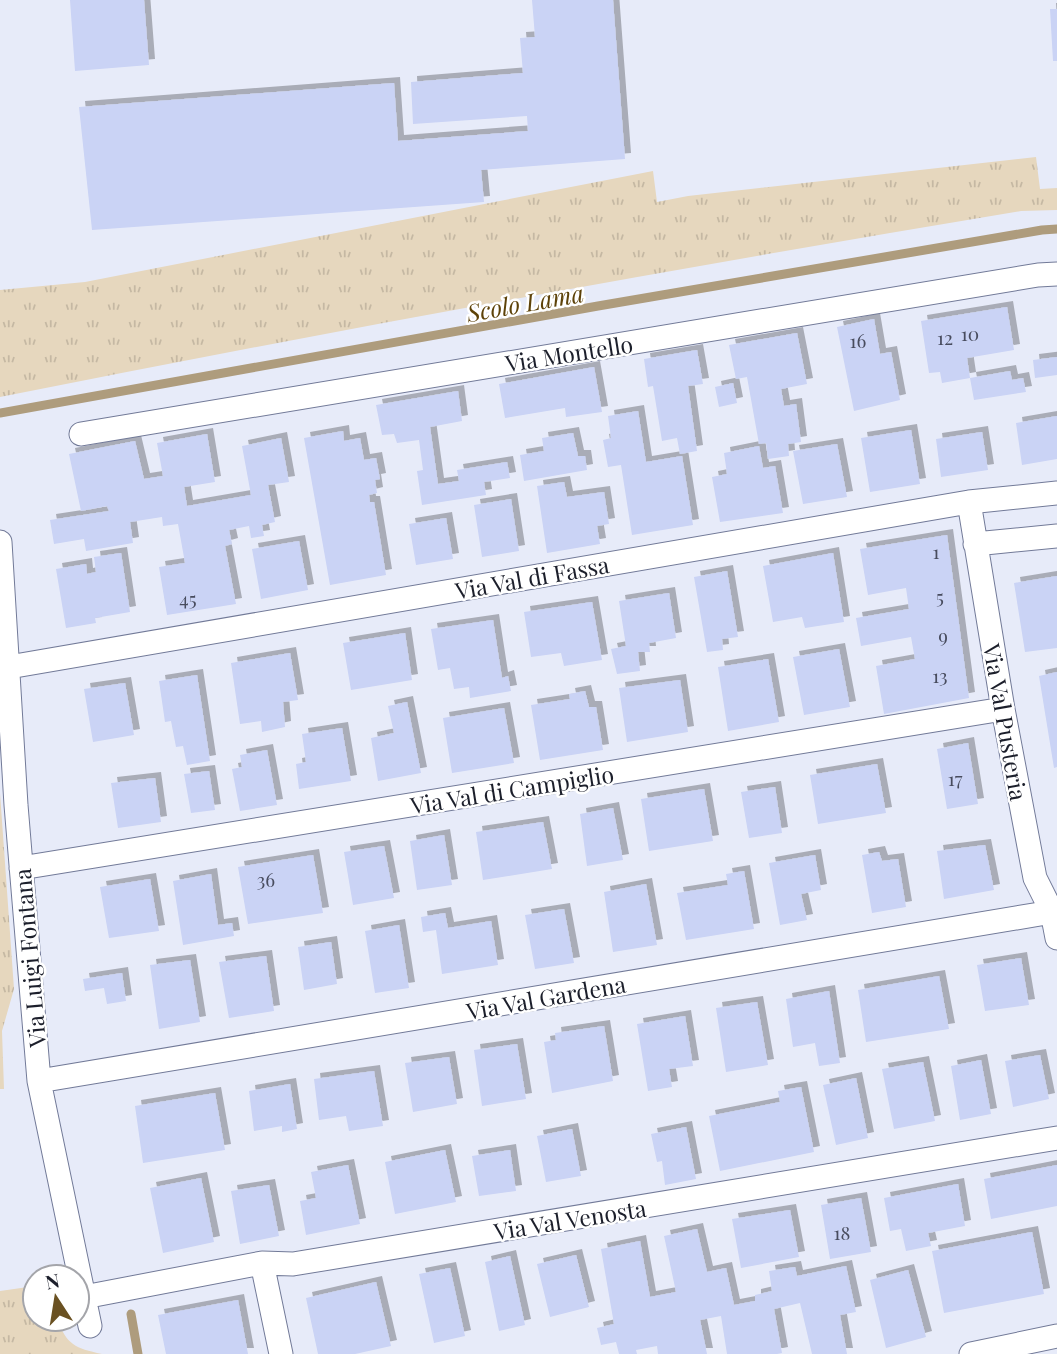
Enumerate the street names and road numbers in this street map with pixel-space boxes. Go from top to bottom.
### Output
street label: Via Montello [502,328,635,379]
street label: Via Val di Fassa [452,548,612,606]
street label: Via Val Pusteria [977,640,1035,803]
street label: Via Val di Campiglio [407,758,616,821]
street label: Via Luigi Fontana [6,867,52,1050]
street label: Via Val Gardena [463,968,629,1026]
street label: Via Val Venosta [491,1192,649,1246]

